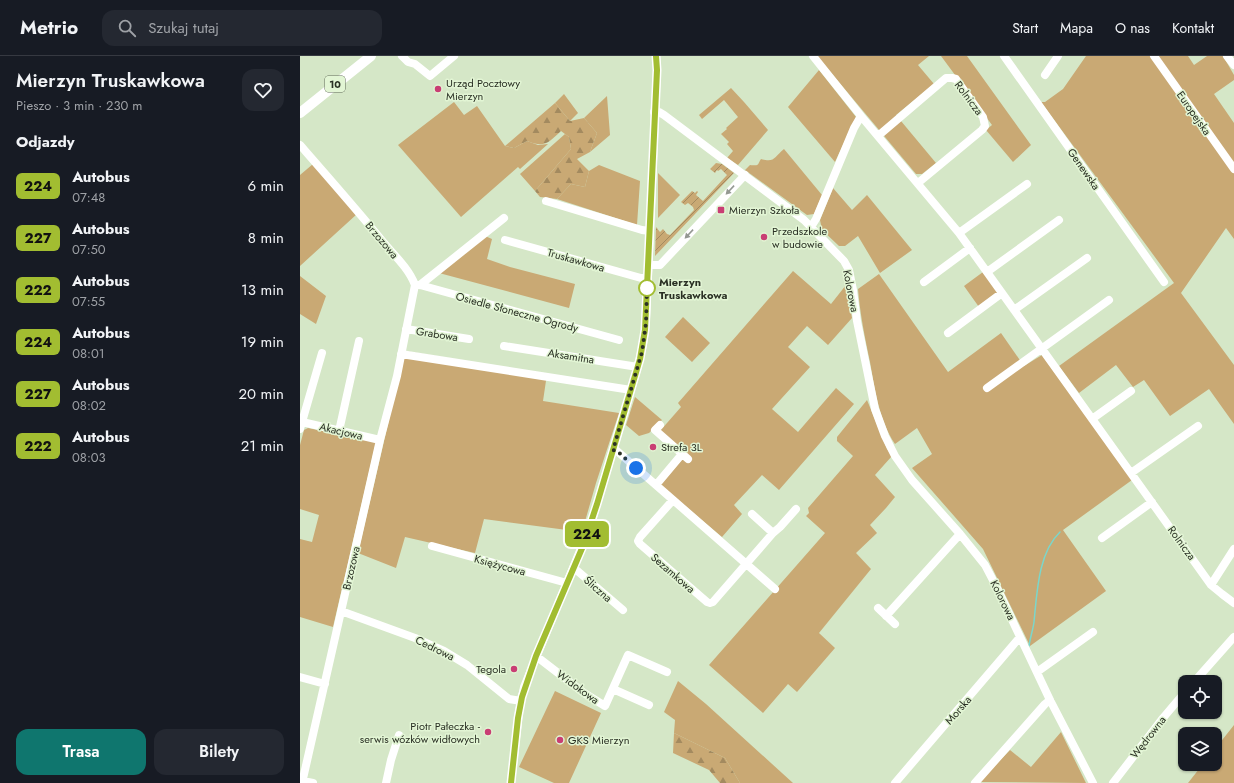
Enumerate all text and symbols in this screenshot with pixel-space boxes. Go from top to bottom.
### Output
search box [102,10,382,46]
text: Metrio [20,14,78,41]
icon: search [116,17,138,39]
text: Szukaj tutaj [148,17,219,39]
text: Start [1012,18,1038,38]
text: Mapa [1060,18,1093,38]
text: O nas [1115,18,1150,38]
text: Kontakt [1172,18,1214,38]
text: Mierzyn Truskawkowa [16,67,205,94]
button: heart [242,69,284,111]
place label: Urząd Pocztowy Mierzyn [446,75,520,104]
road number: 10 [325,76,345,92]
street label: Rolnicza [951,78,987,118]
marker: Urząd Pocztowy Mierzyn [433,84,443,94]
street label: Europejska [1173,88,1215,138]
text: Pieszo · 3 min · 230 m [16,96,142,115]
text: Odjazdy [16,131,75,153]
street label: Genewska [1064,145,1104,193]
text: Autobus [72,166,130,188]
text: 6 min [247,175,284,197]
text: 224 [24,176,52,196]
one-way arrow [726,185,735,195]
text: 07:48 [72,188,105,207]
place label: Mierzyn Szkoła [729,202,799,218]
marker: Mierzyn Szkoła [716,205,726,215]
text: Autobus [72,218,130,240]
street label: Brzozowa [362,218,402,262]
place label: Przedszkole w budowie [772,223,827,252]
text: 8 min [248,227,284,249]
text: 227 [25,228,51,248]
one-way arrow [685,229,694,239]
marker: Przedszkole w budowie [759,232,769,242]
text: 07:50 [72,240,106,259]
street label: Truskawkowa [545,244,607,276]
street label: Kolorowa [839,269,863,313]
text: Autobus [72,270,130,292]
place label: Mierzyn Truskawkowa [659,274,728,303]
text: 13 min [241,279,284,301]
marker: Mierzyn Truskawkowa [638,279,656,297]
text: 222 [24,280,52,300]
street label: Osiedle Słoneczne Ogrody [454,288,580,336]
text: 07:55 [72,292,105,311]
text: Autobus [72,322,130,344]
street label: Grabowa [415,323,459,345]
text: 19 min [241,331,284,353]
text: 224 [24,332,52,352]
text: 08:01 [72,344,105,363]
street label: Aksamitna [547,344,595,368]
text: Autobus [72,374,130,396]
text: 20 min [238,383,284,405]
text: 227 [25,384,51,404]
text: 08:02 [72,396,106,415]
street label: Akacjowa [318,418,364,444]
text: Autobus [72,426,130,448]
text: 21 min [241,435,284,457]
text: 222 [24,436,52,456]
place label: Strefa 3L [661,439,702,455]
marker: Strefa 3L [648,442,658,452]
text: 08:03 [72,448,106,467]
your location [626,458,646,478]
line badge: 224 [564,521,610,547]
street label: Rolnicza [1164,523,1200,563]
text: 224 [573,524,601,544]
street label: Brzozowa [338,545,364,591]
street label: Sezamkowa [647,549,699,597]
street label: Księżycowa [472,550,528,580]
street label: Śliczna [580,572,616,606]
street label: Kolorowa [986,577,1020,623]
street label: Cedrowa [413,632,457,664]
place label: Tegola [476,661,506,677]
marker: Tegola [509,664,519,674]
street label: Widokowa [553,666,603,708]
map controls [1178,675,1222,771]
button: locate [1178,675,1222,719]
street label: Morska [941,692,975,728]
street label: Wędrowna [1126,712,1170,762]
place label: Piotr Pałeczka - serwis wózków widłowych [360,718,481,747]
marker: Piotr Pałeczka - serwis wózków widłowych [483,727,493,737]
button: layers [1178,727,1222,771]
button: Trasa [16,729,146,775]
button: Bilety [154,729,284,775]
place label: GKS Mierzyn [568,732,629,748]
marker: GKS Mierzyn [555,735,565,745]

